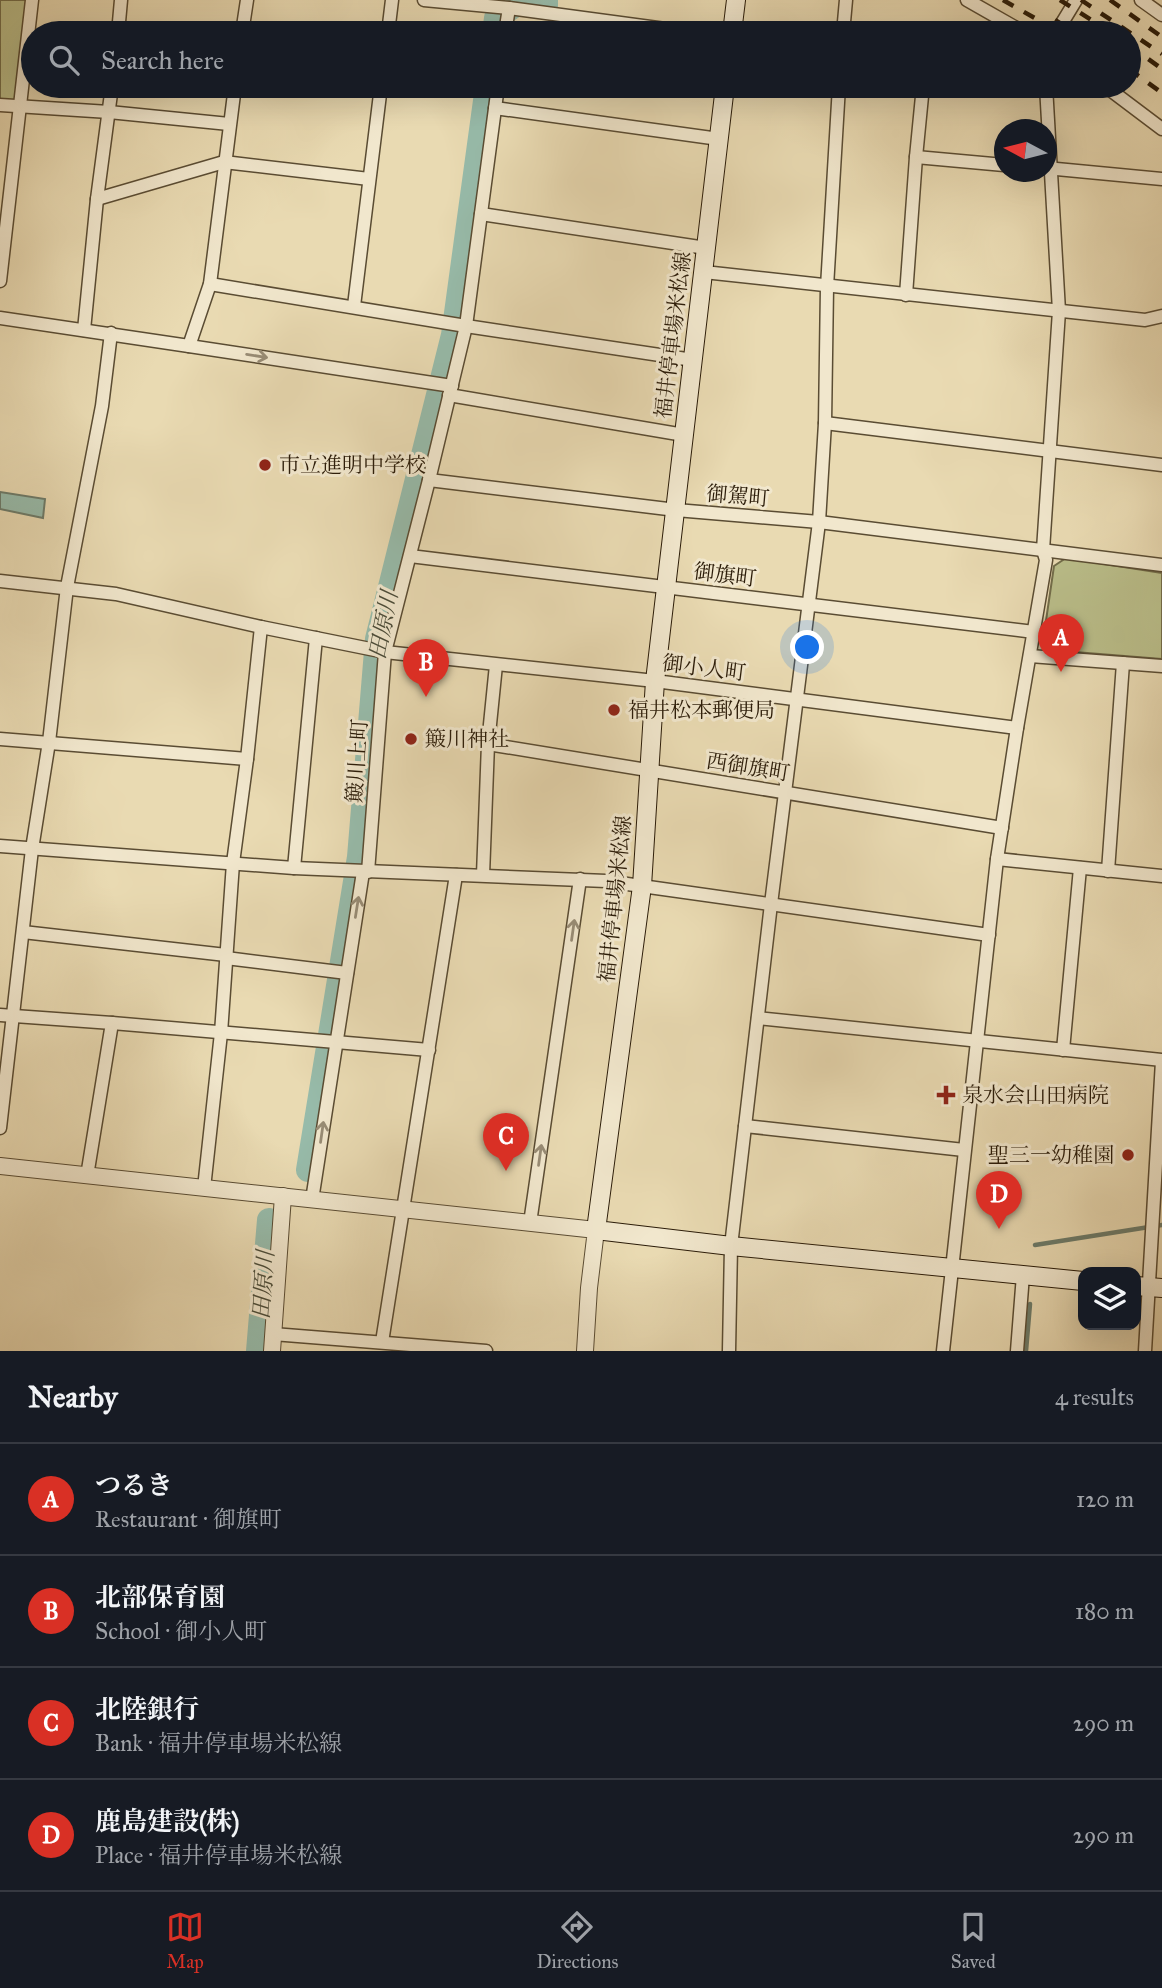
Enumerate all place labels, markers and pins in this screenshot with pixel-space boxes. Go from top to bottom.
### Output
place label: 市立進明中学校 [279,452,426,478]
marker: 市立進明中学校 [257,457,273,473]
pin: A [1038,614,1084,672]
pin: B [403,639,449,697]
place label: 福井松本郵便局 [628,697,775,723]
marker: 福井松本郵便局 [606,702,622,718]
place label: 簸川神社 [425,726,509,752]
marker: 簸川神社 [403,731,419,747]
place label: 泉水会山田病院 [962,1082,1109,1108]
marker: 泉水会山田病院 [936,1085,956,1105]
pin: C [483,1113,529,1171]
place label: 聖三一幼稚園 [988,1142,1114,1168]
marker: 聖三一幼稚園 [1120,1147,1136,1163]
pin: D [976,1171,1022,1229]

